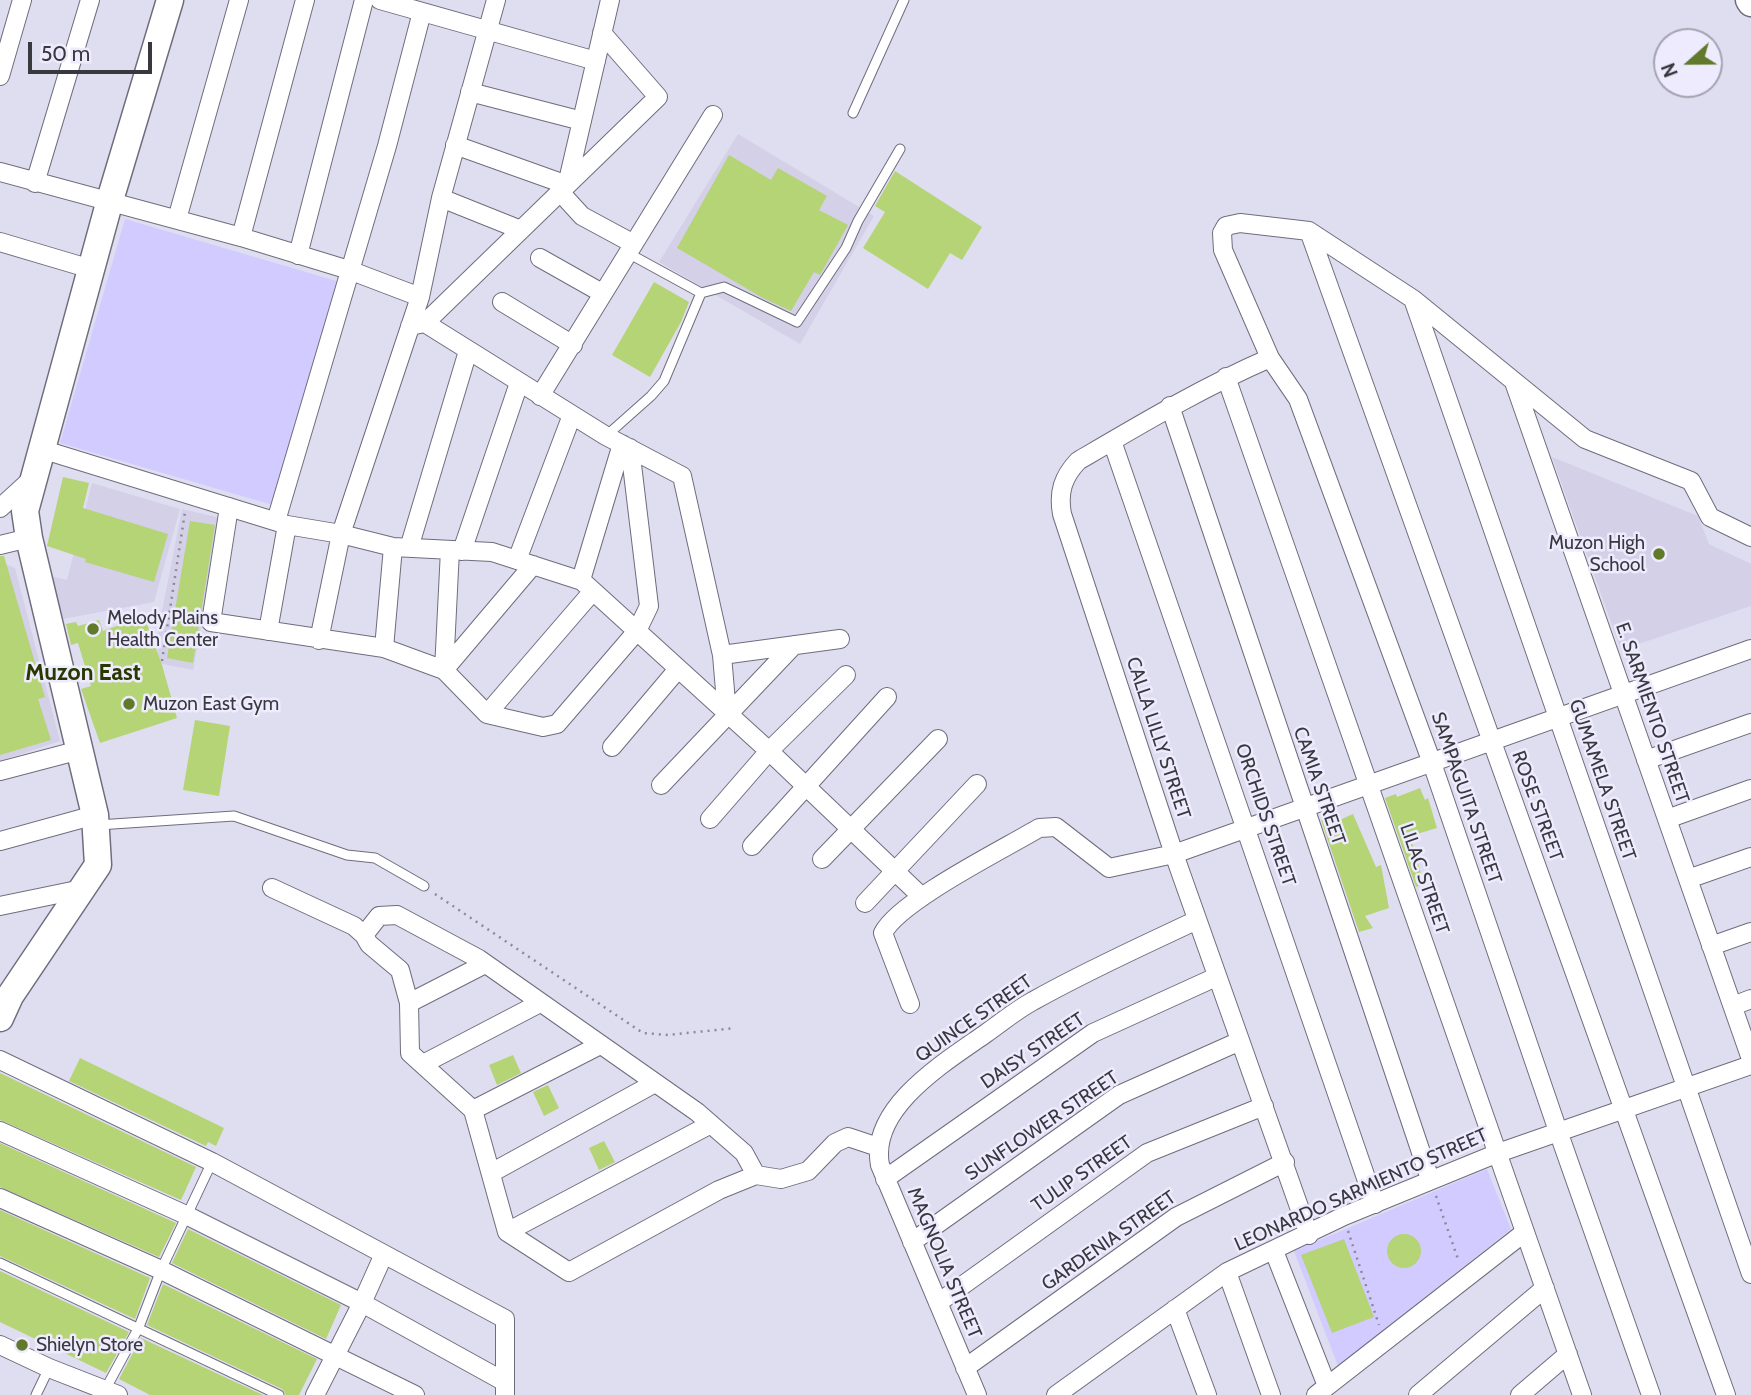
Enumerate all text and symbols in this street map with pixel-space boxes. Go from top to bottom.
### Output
scale bar [32,28,156,72]
north arrow [1653,28,1723,98]
text: 50 m [41,41,90,66]
text: N [1657,60,1683,80]
place label: Muzon High School [1549,532,1645,576]
marker: Muzon High School [1651,546,1667,562]
place label: Melody Plains Health Center [107,607,218,651]
street label: E. SARMIENTO STREET [1610,620,1694,806]
marker: Melody Plains Health Center [85,621,101,637]
street label: CALLA LILLY STREET [1121,654,1195,822]
district label: Muzon East [25,659,141,687]
place label: Muzon East Gym [143,693,279,715]
marker: Muzon East Gym [121,696,137,712]
street label: GUMAMELA STREET [1564,697,1640,863]
street label: SAMPAGUITA STREET [1426,709,1506,887]
street label: CAMIA STREET [1288,724,1350,848]
street label: ORCHIDS STREET [1230,741,1300,889]
street label: ROSE STREET [1506,748,1568,864]
street label: LILAC STREET [1394,821,1454,937]
street label: QUINCE STREET [911,970,1037,1068]
street label: DAISY STREET [977,1008,1089,1094]
street label: SUNFLOWER STREET [961,1066,1123,1186]
street label: LEONARDO SARMIENTO STREET [1231,1124,1491,1256]
street label: TULIP STREET [1027,1131,1137,1217]
street label: MAGNOLIA STREET [902,1184,986,1342]
street label: GARDENIA STREET [1038,1186,1180,1296]
place label: Shielyn Store [36,1334,143,1356]
marker: Shielyn Store [14,1337,30,1353]

